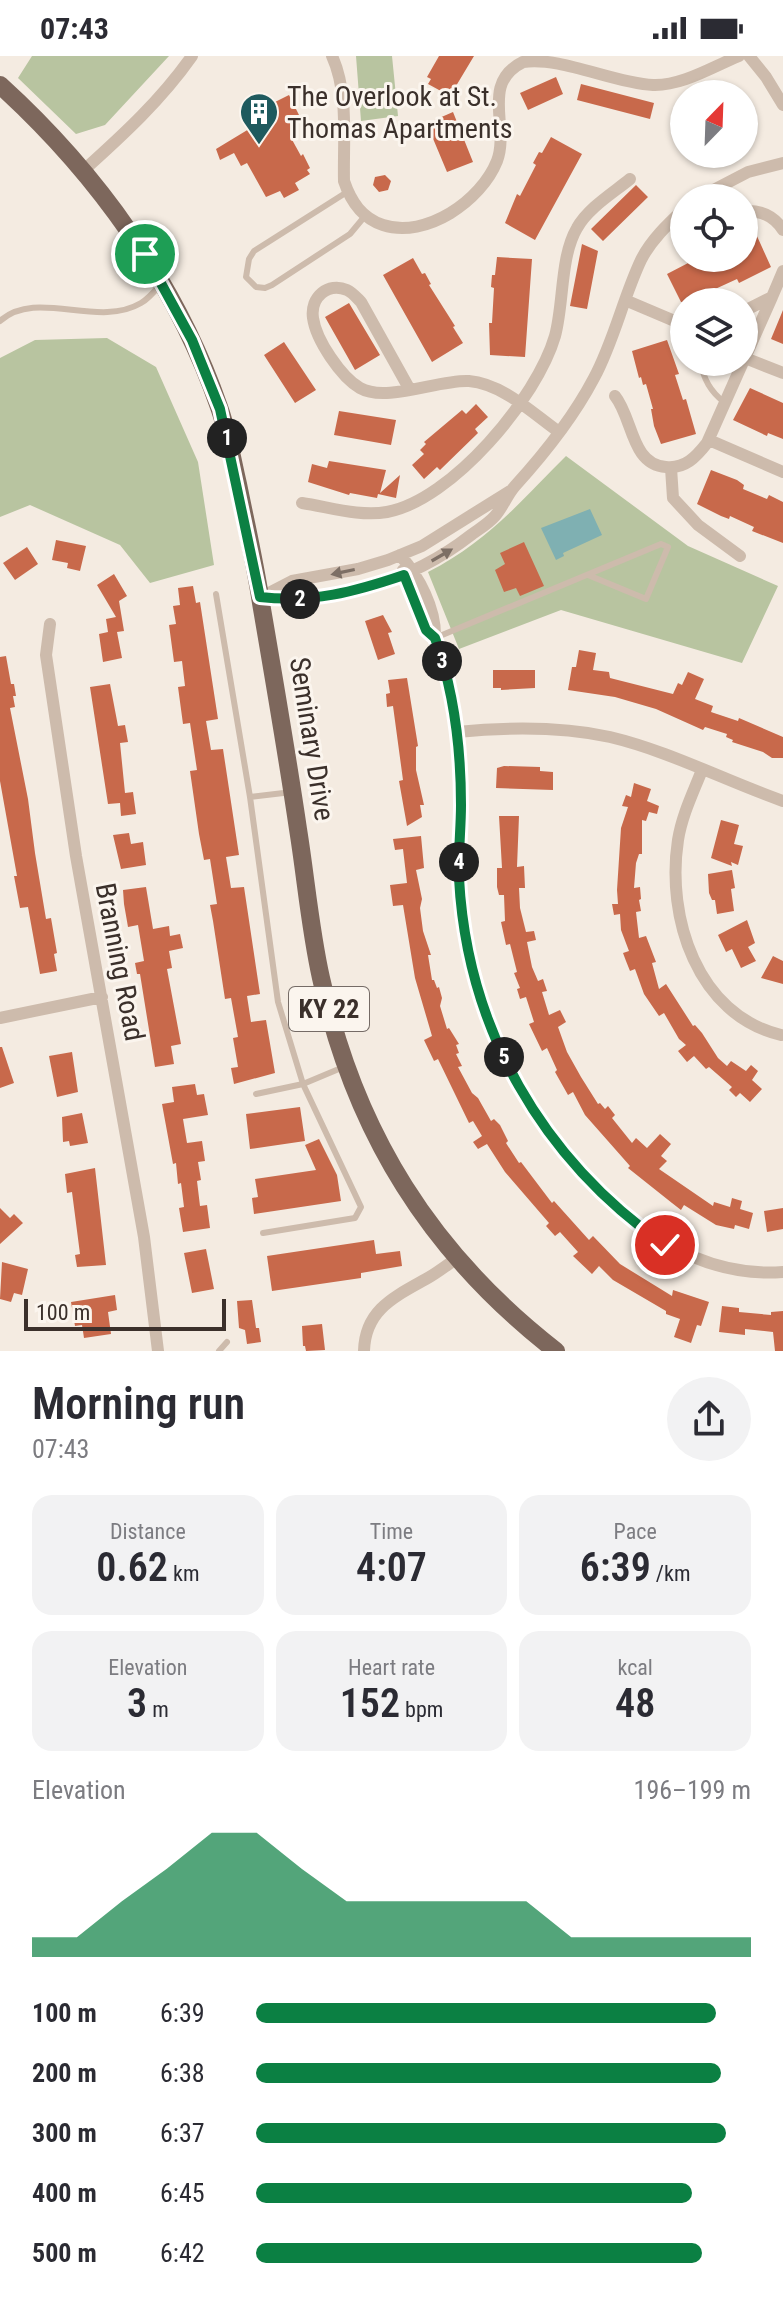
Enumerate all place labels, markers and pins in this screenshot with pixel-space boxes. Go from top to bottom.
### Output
place label: The Overlook at St. Thomas Apartments [287,80,513,145]
building icon: The Overlook at St. Thomas Apartments [238,91,280,146]
pin [111,220,179,288]
pin: 1 [207,418,247,458]
pin: 2 [280,579,320,619]
pin: 3 [422,641,462,681]
pin: 4 [439,842,479,882]
pin: 5 [484,1037,524,1077]
pin [631,1211,699,1279]

